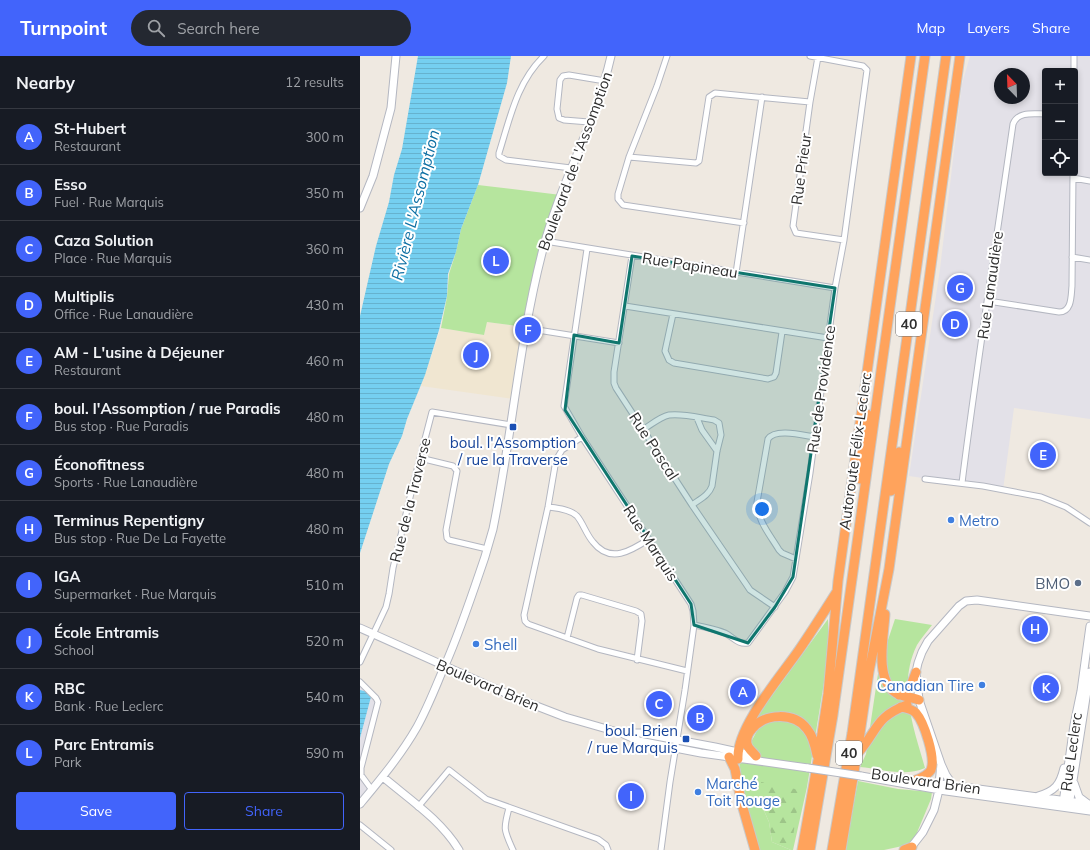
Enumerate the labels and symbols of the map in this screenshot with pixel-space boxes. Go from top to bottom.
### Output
north arrow [994,68,1030,104]
street label: Boulevard de L'Assomption [534,69,616,253]
water label: Rivière L'Assomption [387,127,443,283]
street label: Rue Prieur [787,131,815,206]
street label: Rue Lanaudière [973,230,1007,340]
pin: L [483,246,509,276]
street label: Rue Papineau [641,248,739,282]
pin: G [947,273,973,303]
pin: D [942,309,968,339]
road number: 40 [896,312,922,336]
pin: F [515,315,541,345]
street label: Rue de Providence [803,324,839,454]
pin: J [463,340,489,370]
street label: Autoroute Félix-Leclerc [835,371,875,531]
street label: Rue Pascal [625,409,683,483]
marker: boul. l'Assomption / rue la Traverse [508,422,518,432]
place label: boul. l'Assomption / rue la Traverse [450,433,576,469]
street label: Rue de la Traverse [385,436,435,564]
pin: E [1030,440,1056,470]
your location [752,499,772,519]
street label: Rue Marquis [619,501,683,585]
place label: Metro [959,511,999,530]
marker: Metro [946,515,956,525]
place label: BMO [1035,574,1070,593]
marker: BMO [1073,578,1083,588]
pin: H [1022,614,1048,644]
place label: Shell [484,635,517,654]
marker: Shell [471,639,481,649]
street label: Boulevard Brien [434,655,542,715]
pin: K [1033,673,1059,703]
place label: Canadian Tire [877,676,974,695]
pin: A [730,677,756,707]
marker: Canadian Tire [977,680,987,690]
pin: C [646,689,672,719]
pin: B [687,703,713,733]
street label: Rue Leclerc [1056,711,1086,793]
place label: boul. Brien / rue Marquis [587,721,678,757]
marker: boul. Brien / rue Marquis [681,734,691,744]
road number: 40 [836,741,862,765]
street label: Boulevard Brien [870,764,982,798]
place label: Marché Toit Rouge [706,774,780,810]
pin: I [618,781,644,811]
marker: Marché Toit Rouge [693,787,703,797]

